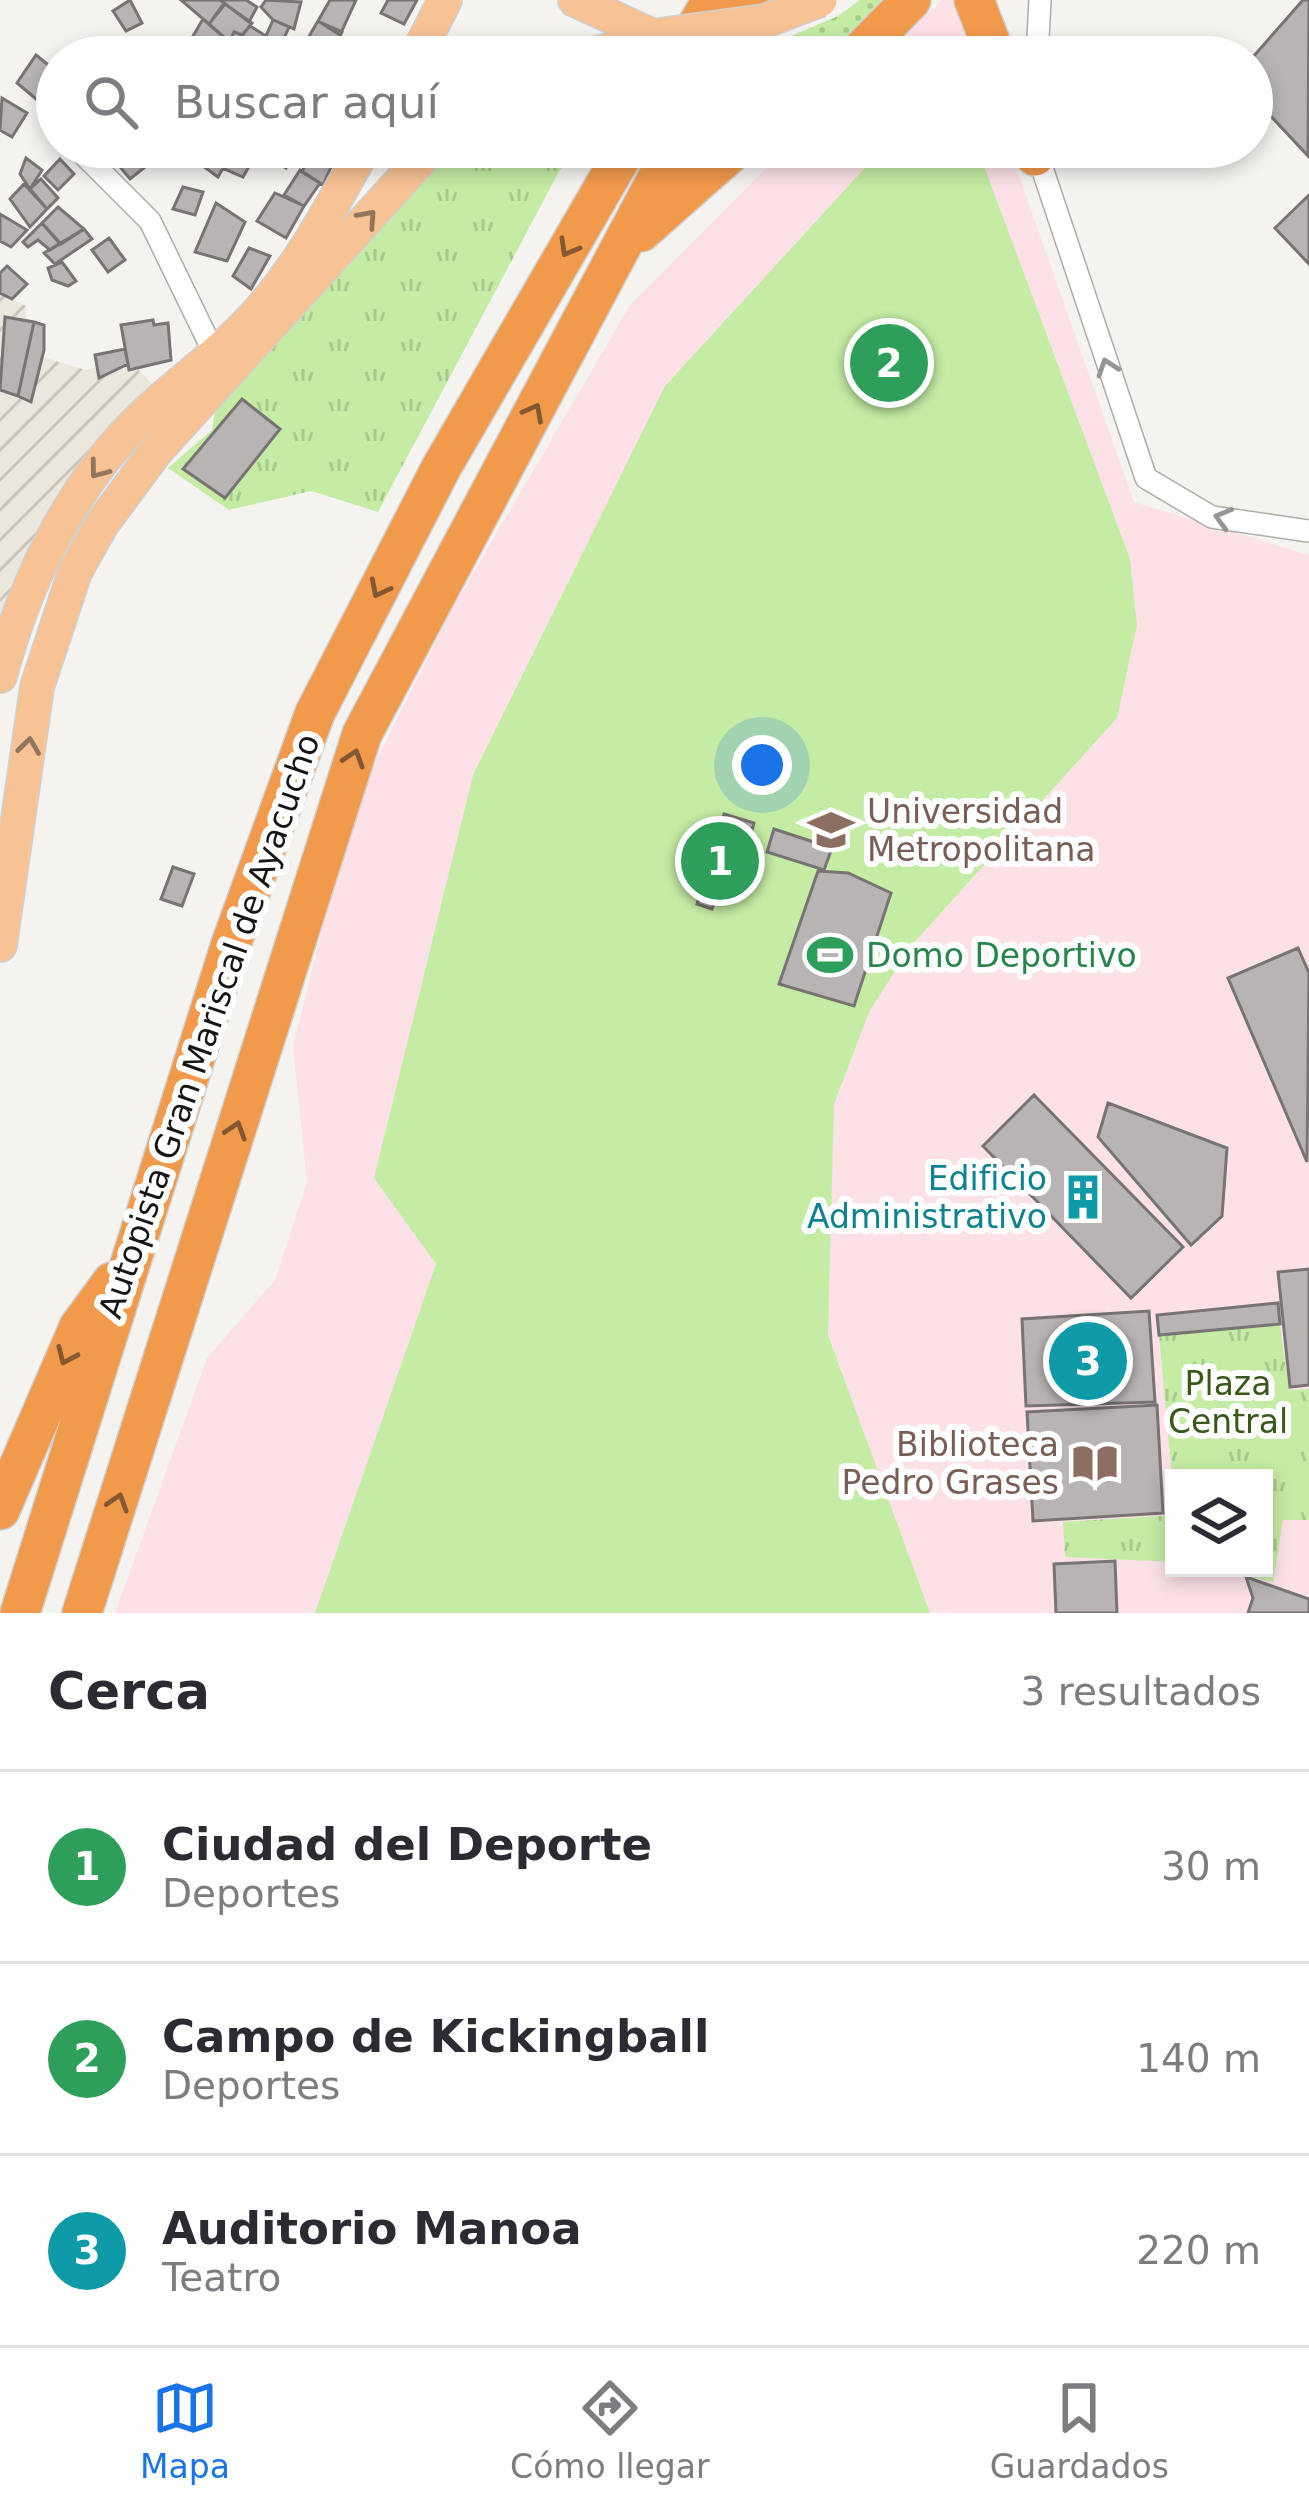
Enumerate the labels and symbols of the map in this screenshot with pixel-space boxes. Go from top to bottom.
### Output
one-way arrow [354,210,375,231]
one-way arrow [560,235,583,257]
pin: 2 [850,318,928,408]
one-way arrow [1097,358,1121,379]
one-way arrow [520,404,543,425]
one-way arrow [90,456,112,478]
one-way arrow [1213,507,1234,532]
one-way arrow [369,577,393,598]
street label: Autopista Gran Mariscal de Ayacucho [90,729,328,1323]
your location [732,735,792,795]
one-way arrow [15,736,41,755]
one-way arrow [340,748,365,769]
place label: Universidad Metropolitana [867,792,1096,869]
school or university icon: Universidad Metropolitana [806,805,856,855]
pin: 1 [681,816,759,906]
sports icon: Domo Deportivo [805,930,855,980]
place label: Domo Deportivo [866,936,1137,975]
one-way arrow [222,1120,247,1141]
place label: Edificio Administrativo [807,1159,1047,1236]
building icon: Edificio Administrativo [1058,1172,1108,1222]
pin: 3 [1049,1316,1127,1406]
one-way arrow [57,1344,81,1365]
park label: Plaza Central [1168,1364,1288,1441]
place label: Biblioteca Pedro Grases [841,1425,1059,1502]
library icon: Biblioteca Pedro Grases [1070,1438,1120,1488]
one-way arrow [104,1492,129,1513]

